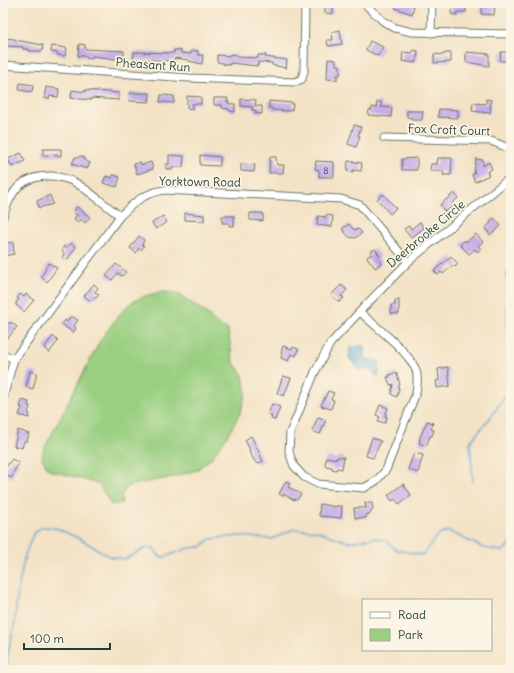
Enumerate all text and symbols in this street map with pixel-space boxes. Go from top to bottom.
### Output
street label: Pheasant Run [115,54,191,75]
street label: Fox Croft Court [408,121,490,138]
house number: 8 [323,164,329,177]
street label: Yorktown Road [159,173,241,190]
street label: Deerbrooke Circle [384,197,468,271]
legend [362,599,492,651]
text: Road [398,607,426,622]
scale bar [24,625,110,651]
text: Park [398,627,423,642]
text: 100 m [30,631,64,646]

